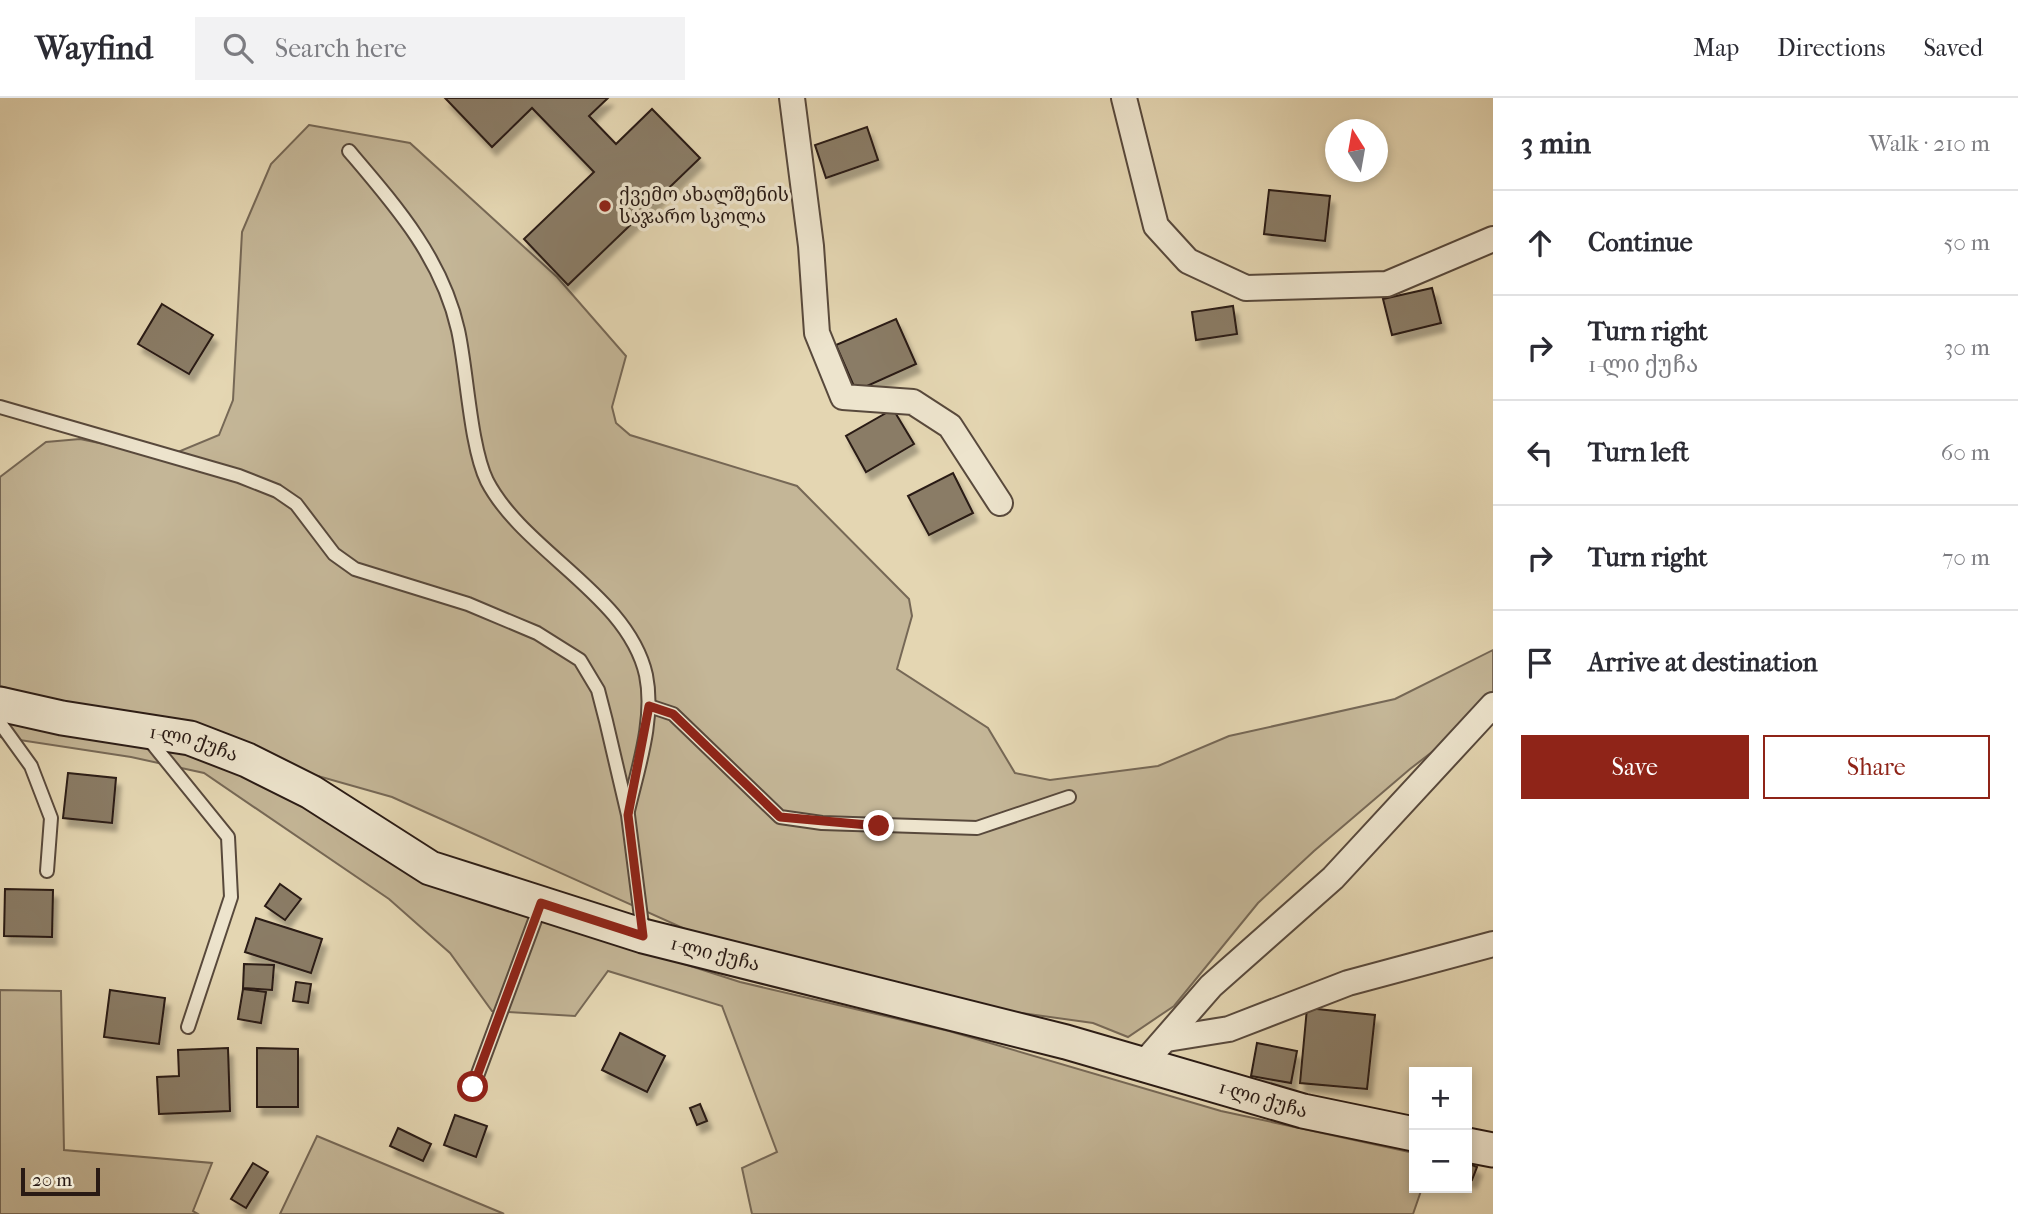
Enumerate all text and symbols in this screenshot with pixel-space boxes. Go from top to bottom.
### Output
search box [195,17,685,80]
text: Wayfind [35,29,153,68]
icon: search [219,29,257,67]
text: Search here [275,33,407,64]
text: Map [1693,34,1739,62]
text: Directions [1777,34,1885,62]
text: Saved [1923,34,1983,62]
north arrow [1325,119,1388,182]
text: 3 min [1521,126,1591,161]
text: Walk · 210 m [1869,130,1990,157]
place label: ქვემო ახალშენის საჯარო სკოლა [619,184,789,228]
marker: ქვემო ახალშენის საჯარო სკოლა [597,198,613,214]
icon: ahead [1521,224,1559,262]
text: Continue [1588,227,1693,258]
text: 50 m [1943,229,1990,256]
text: Turn right [1588,316,1708,347]
icon: right [1521,329,1559,367]
text: 30 m [1944,334,1990,361]
text: 1-ლი ქუჩა [1588,351,1698,378]
icon: left [1521,434,1559,472]
text: Turn left [1588,437,1689,468]
text: 60 m [1941,439,1990,466]
icon: right [1521,539,1559,577]
text: Turn right [1588,542,1708,573]
text: 70 m [1942,544,1990,571]
icon: arrive [1521,644,1559,682]
text: Arrive at destination [1588,647,1818,678]
street label: 1-ლი ქუჩა [148,721,241,766]
button: Save [1521,735,1749,799]
button: Share [1763,735,1990,799]
route end [863,810,894,841]
street label: 1-ლი ქუჩა [668,932,762,976]
map controls [1409,1067,1472,1193]
button: + [1409,1067,1472,1130]
route start [457,1071,488,1102]
street label: 1-ლი ქუჩა [1216,1076,1310,1123]
button: − [1409,1130,1472,1193]
scale bar [21,1165,100,1197]
text: 20 m [32,1169,72,1191]

